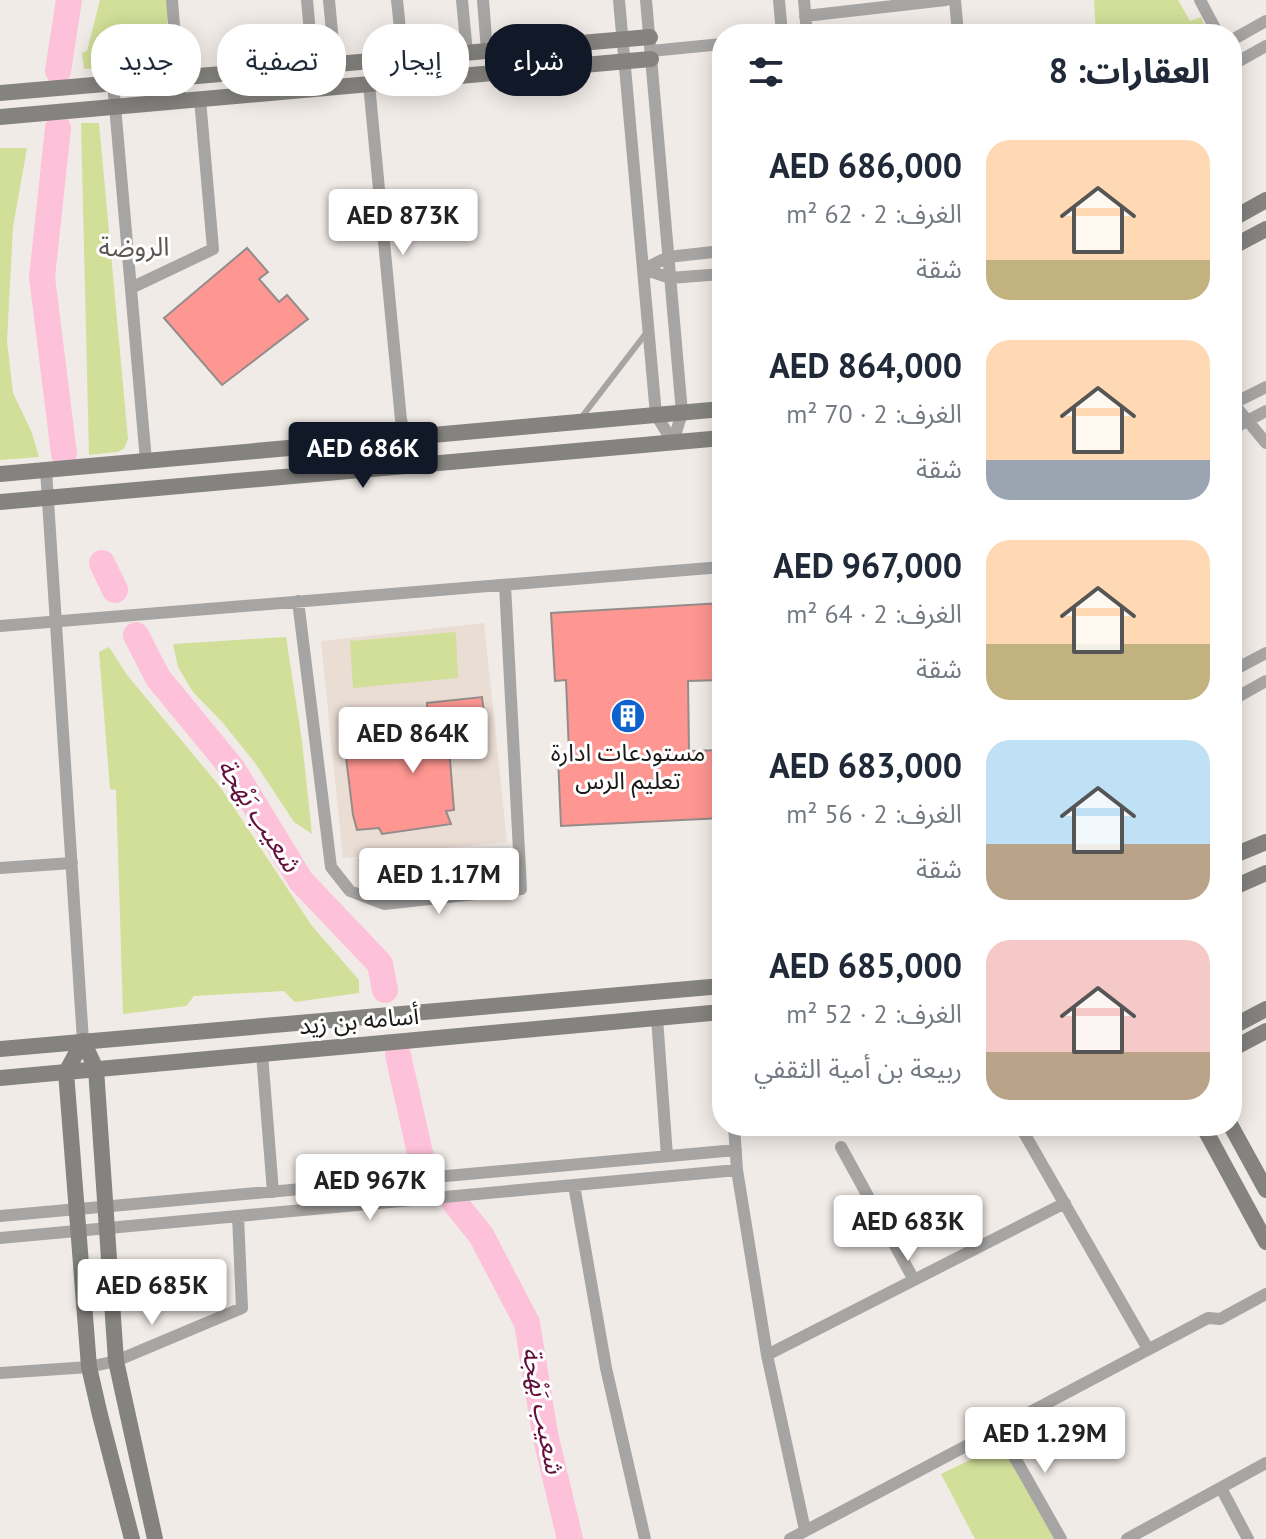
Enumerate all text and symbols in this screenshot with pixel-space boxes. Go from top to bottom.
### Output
chip: جديد [91,24,201,96]
chip: تصفية [217,24,346,96]
chip: إيجار [362,24,469,96]
chip: شراء [485,24,592,96]
text: العقارات: 8 [1049,48,1210,92]
icon: filters [744,50,788,94]
text: AED 686,000 [769,143,962,187]
icon: home [1050,172,1146,268]
pin: AED 873K [320,189,486,257]
text: الغرف: 2 · 62 m² [786,197,962,230]
text: AED 873K [347,198,459,231]
district label: الروضة [99,230,169,263]
text: شقة [916,252,962,285]
text: AED 864,000 [769,343,962,387]
icon: home [1050,372,1146,468]
text: الغرف: 2 · 70 m² [786,397,962,430]
pin: AED 686K [280,422,446,490]
text: AED 686K [307,431,419,464]
text: شقة [916,452,962,485]
text: AED 967,000 [773,543,962,587]
icon: home [1050,572,1146,668]
text: الغرف: 2 · 64 m² [786,597,962,630]
text: شقة [916,652,962,685]
building icon: مستودعات ادارة تعليم الرس [609,697,647,735]
pin: AED 864K [330,707,496,775]
text: AED 864K [357,716,469,749]
place label: مستودعات ادارة تعليم الرس [551,737,705,798]
text: AED 683,000 [769,743,962,787]
water label: شعيب بَهْجة [211,752,309,878]
icon: home [1050,772,1146,868]
text: الغرف: 2 · 56 m² [786,797,962,830]
pin: AED 1.17M [347,848,531,916]
text: شقة [916,852,962,885]
text: AED 1.17M [377,857,501,890]
text: AED 685,000 [769,943,962,987]
icon: home [1050,972,1146,1068]
text: الغرف: 2 · 52 m² [786,997,962,1030]
street label: أسامه بن زيد [298,1000,420,1041]
text: ربيعة بن أمية الثقفي [754,1052,962,1085]
pin: AED 967K [287,1154,453,1222]
text: AED 967K [314,1163,426,1196]
pin: AED 683K [825,1195,991,1263]
text: AED 683K [852,1204,964,1237]
pin: AED 685K [69,1259,235,1327]
text: AED 685K [96,1268,208,1301]
water label: شعيب بَهْجة [515,1344,572,1477]
pin: AED 1.29M [953,1407,1137,1475]
text: AED 1.29M [983,1416,1107,1449]

